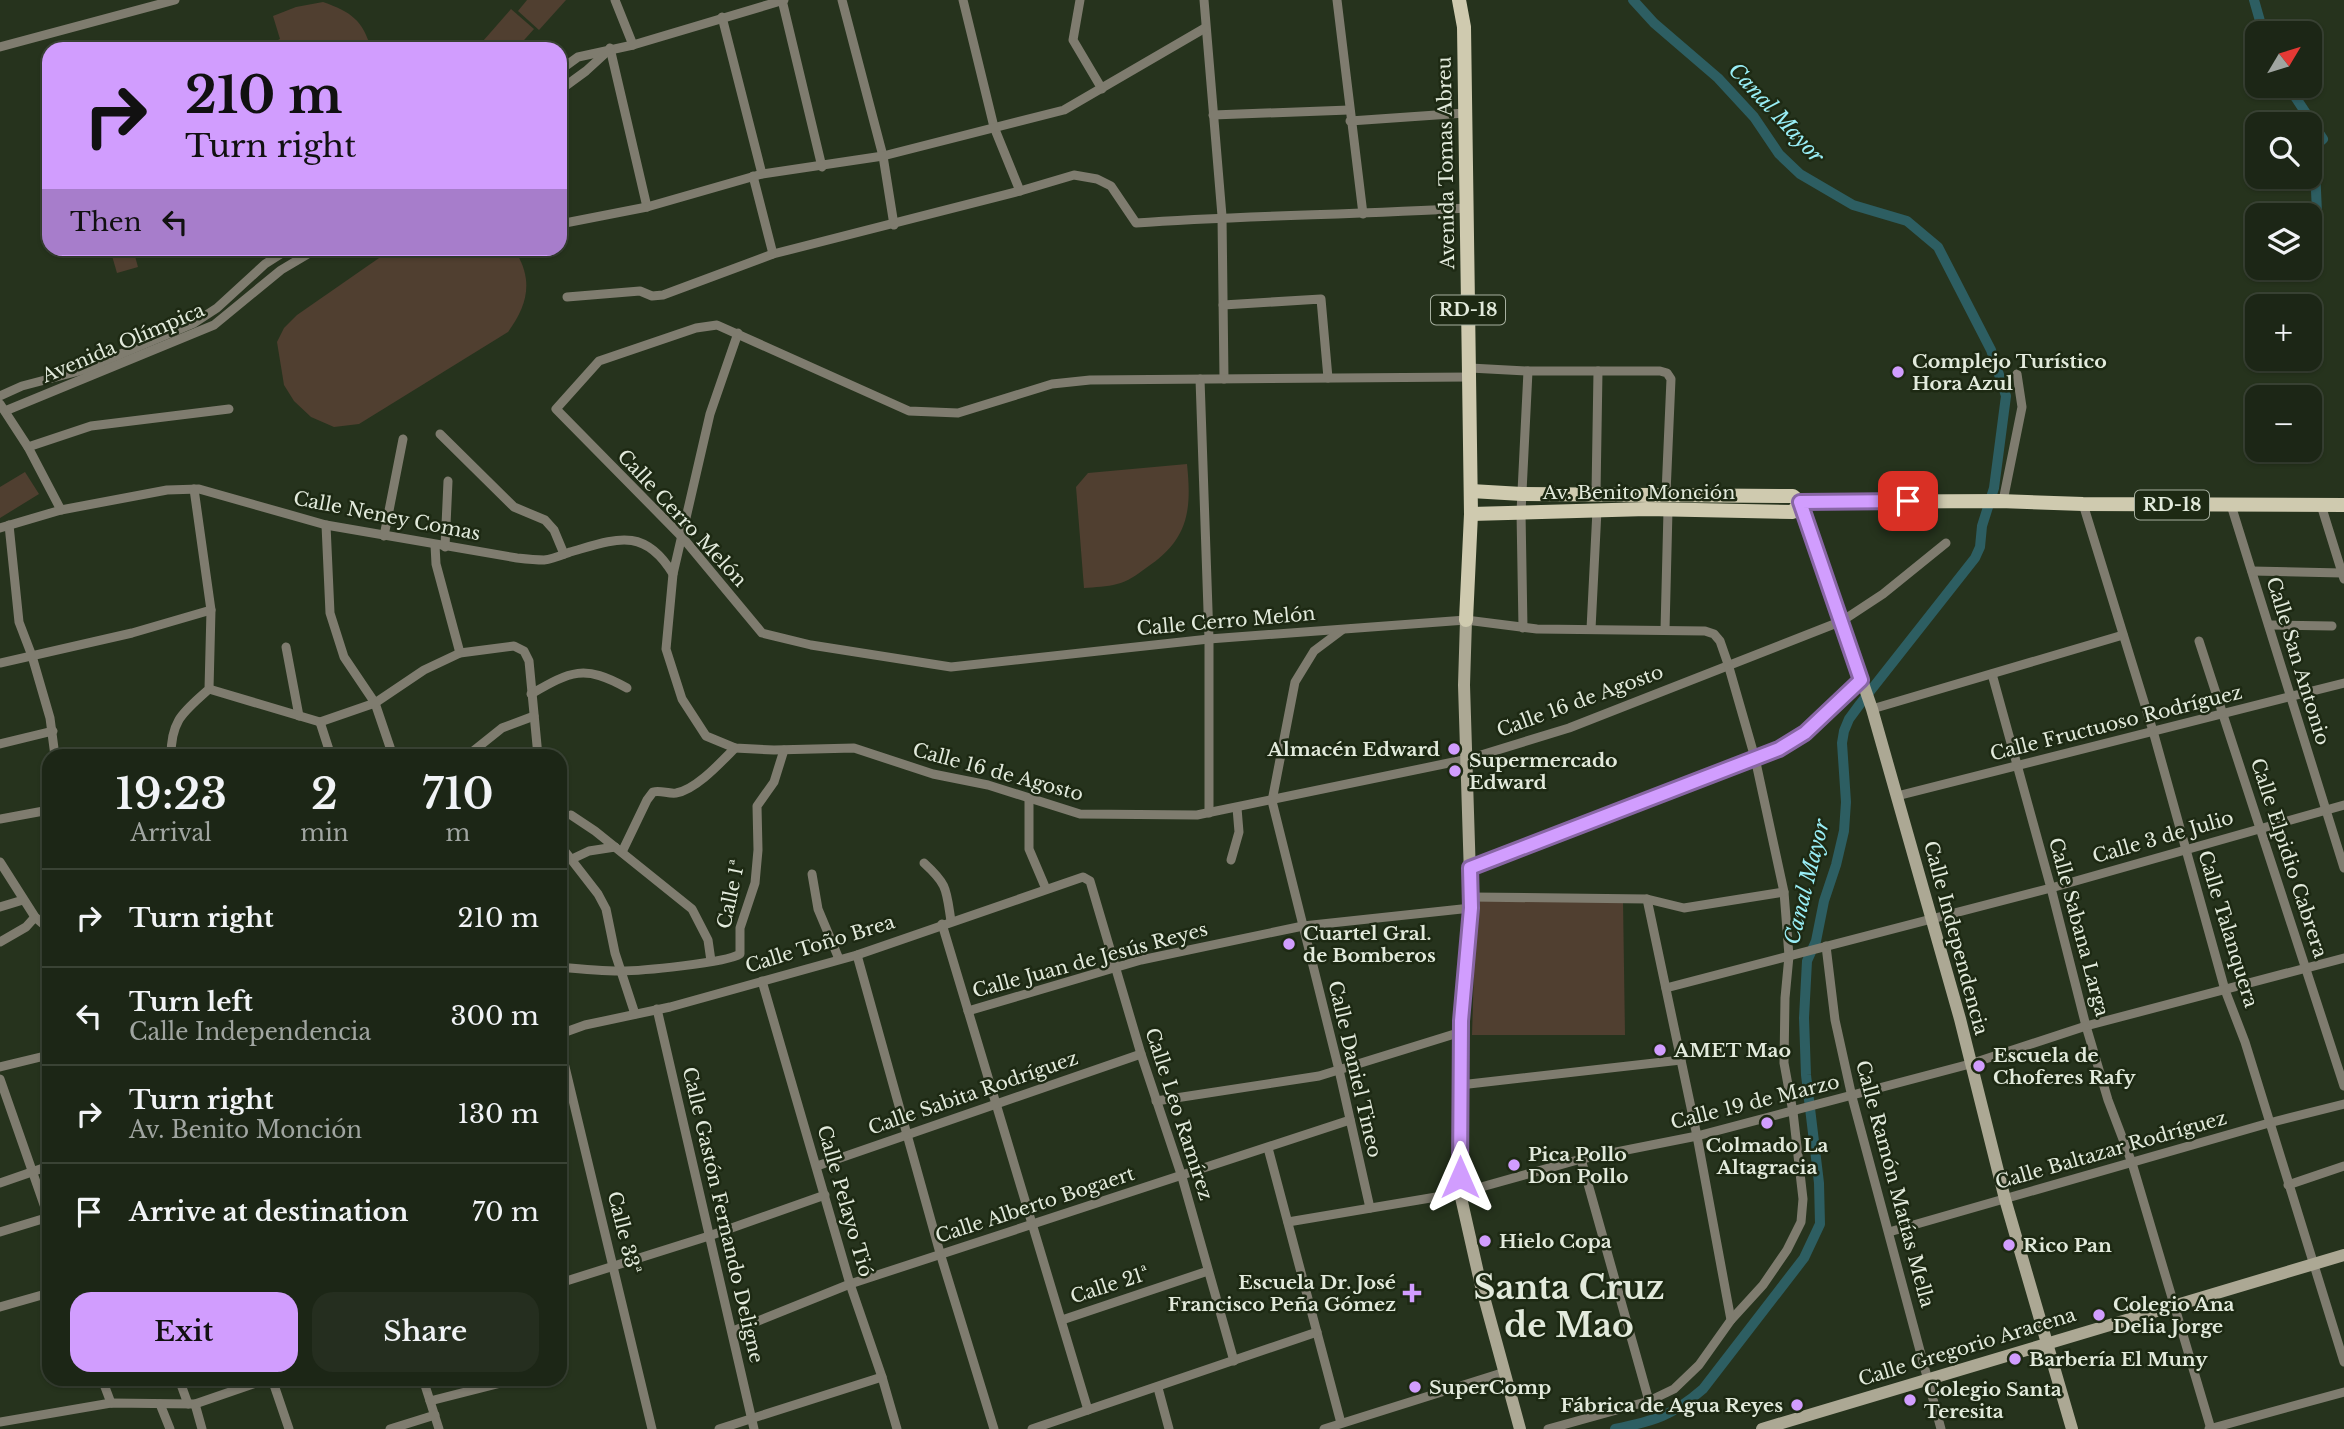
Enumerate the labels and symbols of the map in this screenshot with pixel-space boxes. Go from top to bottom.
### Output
north arrow [2245,21,2322,98]
street label: Avenida Tomas Abreu [1433,56,1459,270]
water label: Canal Mayor [1723,57,1830,170]
road number: RD-18 [1431,296,1505,324]
street label: Avenida Olímpica [37,298,208,388]
place label: Complejo Turístico Hora Azul [1912,350,2107,395]
marker: Complejo Turístico Hora Azul [1890,364,1906,380]
street label: Calle Cerro Melón [612,445,752,591]
pin [1878,471,1938,531]
street label: Av. Benito Monción [1542,481,1735,504]
street label: Calle Neney Comas [292,487,482,545]
road number: RD-18 [2135,490,2209,520]
street label: Calle San Antonio [2262,574,2334,748]
street label: Calle Cerro Melón [1136,602,1316,640]
street label: Calle 16 de Agosto [1494,660,1666,742]
street label: Calle Fructuoso Rodríguez [1988,681,2244,765]
street label: Calle 16 de Agosto [910,738,1086,806]
place label: Almacén Edward [1267,738,1440,761]
marker: Almacén Edward [1446,741,1462,757]
place label: Supermercado Edward [1469,749,1618,794]
street label: Calle Elpidio Cabrera [2246,755,2332,961]
marker: Supermercado Edward [1447,763,1463,779]
street label: Calle 3 de Julio [2090,806,2236,868]
water label: Canal Mayor [1779,815,1835,947]
street label: Calle Sabana Larga [2044,835,2114,1019]
street label: Calle Independencia [1919,838,1993,1038]
street label: Calle Talanquera [2193,848,2263,1011]
street label: Calle 1ª [712,857,750,931]
street label: Calle Toño Brea [742,910,898,978]
street label: Calle Juan de Jesús Reyes [970,917,1210,1003]
place label: Cuartel Gral. de Bomberos [1303,922,1436,967]
marker: Cuartel Gral. de Bomberos [1281,936,1297,952]
street label: Calle Daniel Tineo [1323,978,1387,1160]
street label: Calle Leo Ramírez [1140,1025,1218,1203]
place label: AMET Mao [1673,1039,1791,1062]
marker: AMET Mao [1652,1042,1668,1058]
place label: Escuela de Choferes Rafy [1993,1044,2136,1089]
street label: Calle Sabita Rodríguez [865,1046,1081,1140]
street label: Calle Ramón Matías Mella [1851,1058,1939,1310]
marker: Escuela de Choferes Rafy [1971,1058,1987,1074]
street label: Calle Gastón Fernando Deligne [678,1065,768,1365]
street label: Calle 19 de Marzo [1668,1070,1842,1134]
street label: Calle Baltazar Rodríguez [1993,1106,2229,1194]
marker: Colmado La Altagracia [1759,1115,1775,1131]
street label: Calle Pelayo Tió [812,1122,878,1280]
place label: Colmado La Altagracia [1706,1134,1829,1179]
position arrow [1423,1140,1497,1214]
place label: Pica Pollo Don Pollo [1528,1143,1629,1188]
marker: Pica Pollo Don Pollo [1506,1157,1522,1173]
street label: Calle Alberto Bogaert [933,1162,1138,1248]
street label: Calle 33ª [603,1189,645,1277]
place label: Hielo Copa [1499,1230,1612,1253]
marker: Hielo Copa [1477,1233,1493,1249]
place label: Rico Pan [2023,1234,2112,1257]
marker: Rico Pan [2001,1237,2017,1253]
street label: Calle 21ª [1068,1261,1152,1309]
district label: Santa Cruz de Mao [1474,1267,1664,1346]
place label: Escuela Dr. José Francisco Peña Gómez [1168,1271,1396,1316]
marker: Escuela Dr. José Francisco Peña Gómez [1402,1283,1422,1303]
place label: Colegio Ana Delia Jorge [2113,1293,2235,1338]
street label: Calle Gregorio Aracena [1856,1303,2079,1391]
marker: Colegio Ana Delia Jorge [2091,1307,2107,1323]
place label: Barbería El Muny [2029,1348,2208,1371]
marker: Barbería El Muny [2007,1351,2023,1367]
place label: SuperComp [1429,1376,1551,1399]
place label: Colegio Santa Teresita [1924,1378,2062,1423]
marker: SuperComp [1407,1379,1423,1395]
marker: Colegio Santa Teresita [1902,1392,1918,1408]
place label: Fábrica de Agua Reyes [1561,1394,1783,1417]
marker: Fábrica de Agua Reyes [1789,1397,1805,1413]

